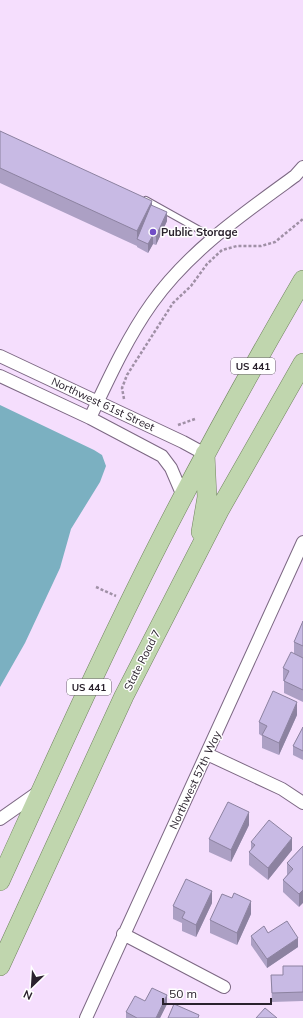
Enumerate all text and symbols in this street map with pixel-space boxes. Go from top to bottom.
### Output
place label: Public Storage [161,225,238,239]
marker: Public Storage [148,227,158,237]
road number: US 441 [231,358,275,374]
street label: Northwest 61st Street [49,374,157,434]
street label: State Road 7 [121,627,163,693]
road number: US 441 [67,679,111,695]
street label: Northwest 57th Way [166,728,224,831]
north arrow [12,966,52,1006]
scale bar [163,980,271,1006]
text: 50 m [169,986,197,1001]
text: N [21,987,34,1003]

